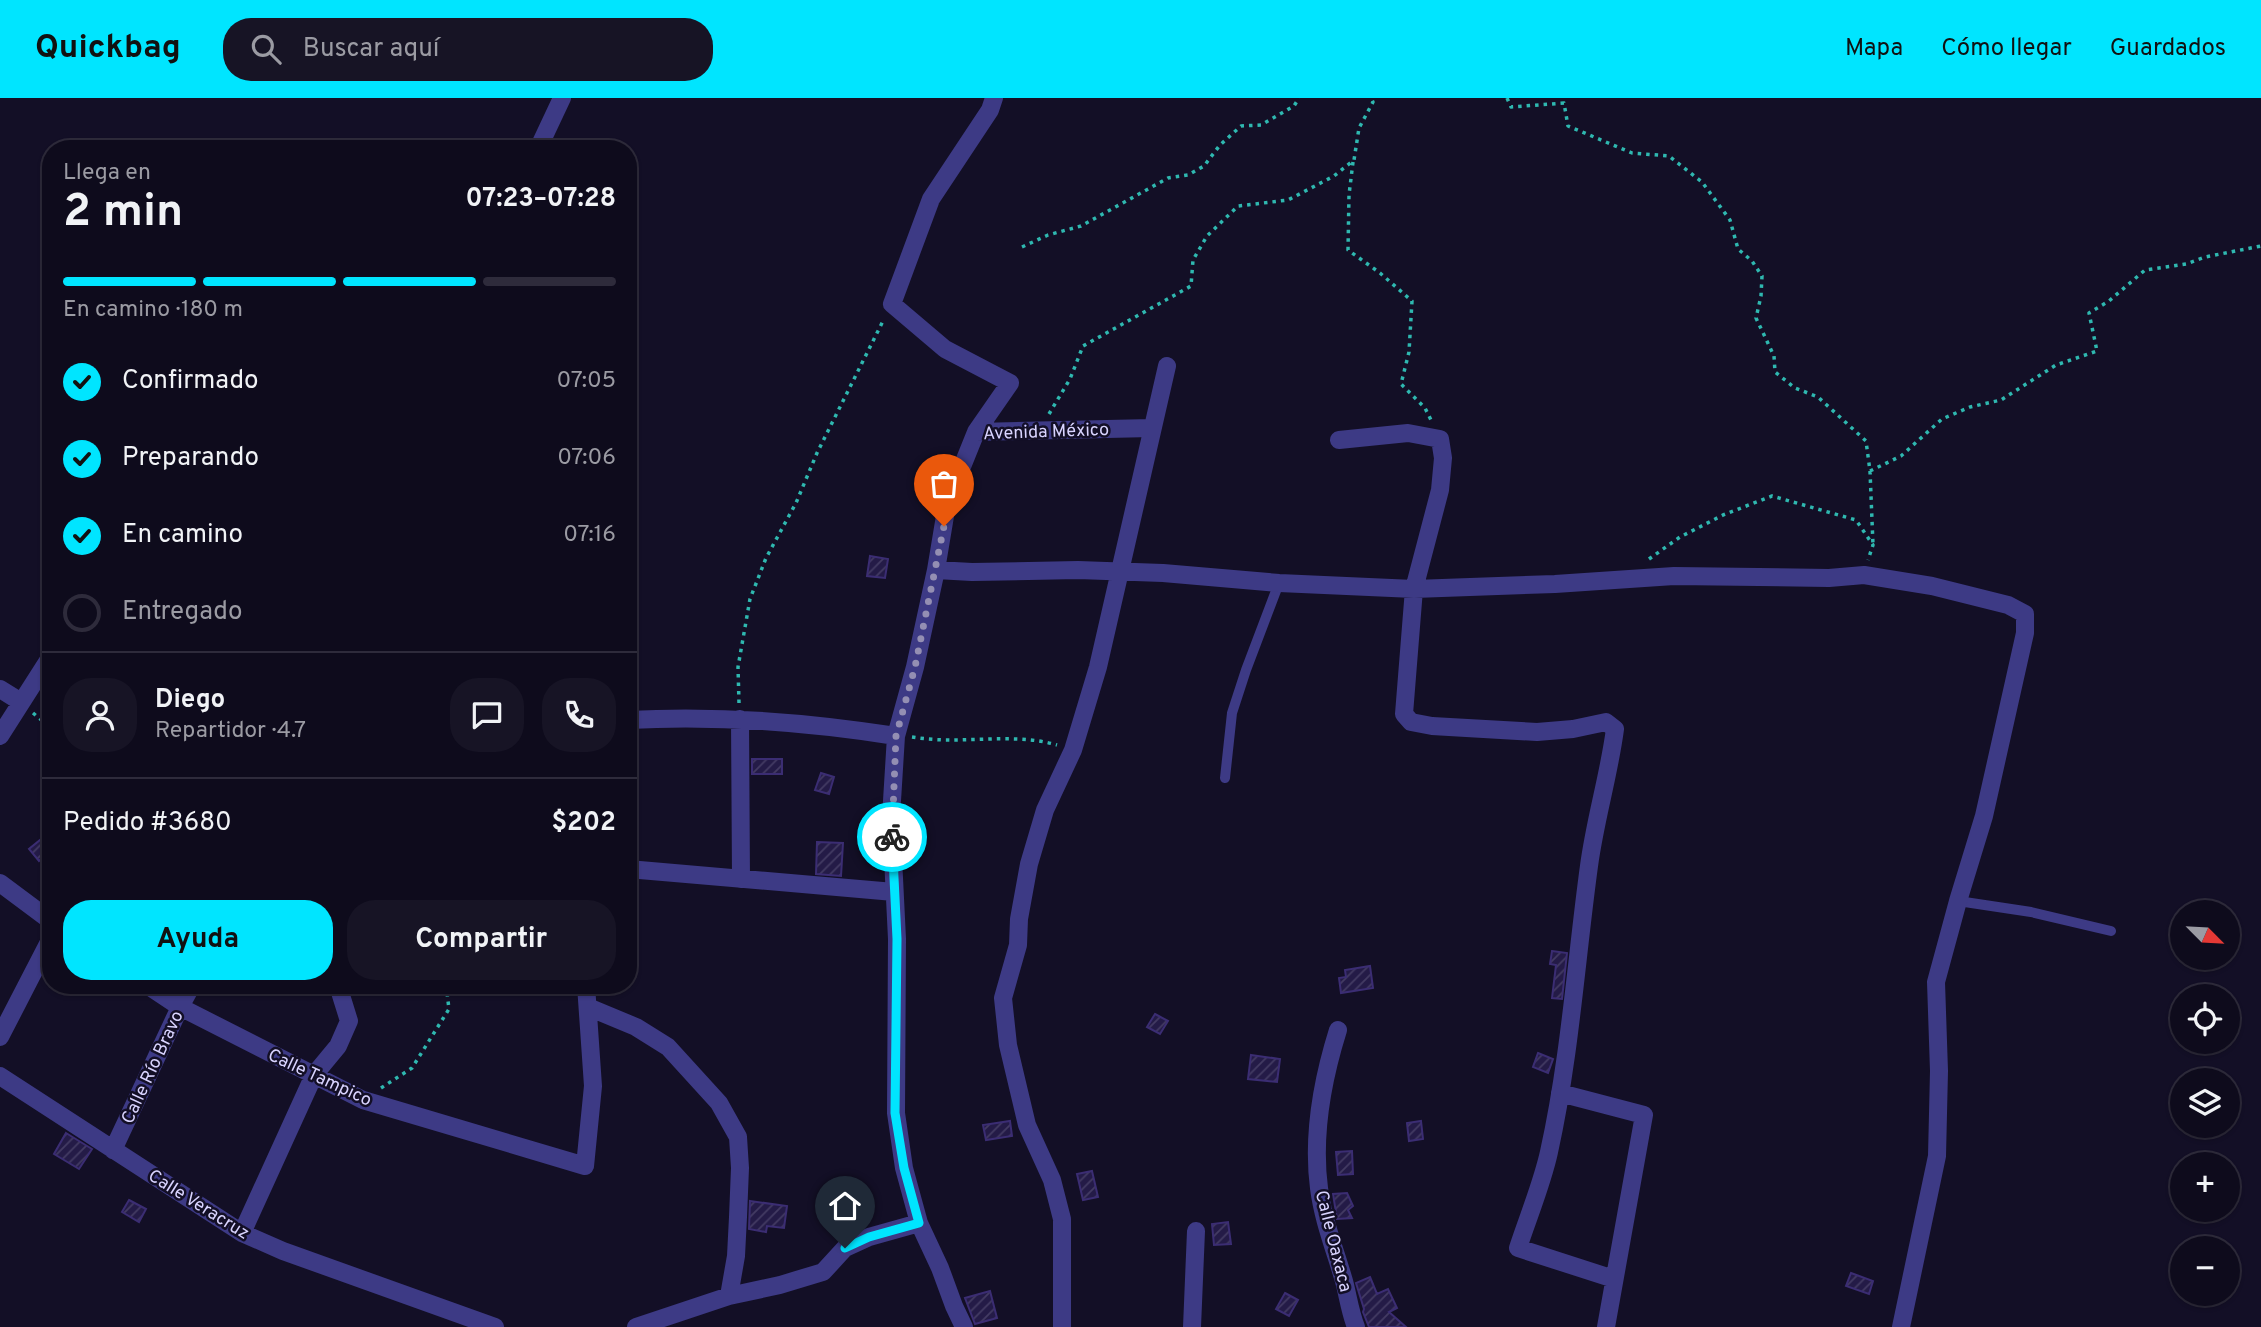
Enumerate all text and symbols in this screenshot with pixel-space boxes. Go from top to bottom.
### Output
search box [223,18,713,81]
text: Quickbag [35,28,181,70]
icon: search [247,30,285,68]
text: Buscar aquí [303,33,439,66]
text: Mapa [1845,34,1903,64]
text: Cómo llegar [1941,34,2072,64]
text: Guardados [2110,34,2226,64]
text: Llega en [63,159,151,188]
text: 07:23–07:28 [466,183,616,216]
text: 2 min [63,184,183,243]
text: En camino · 180 m [63,296,243,325]
icon: check [63,363,101,401]
text: Confirmado [122,365,259,398]
text: 07:05 [557,367,616,396]
street label: Avenida México [983,419,1109,446]
icon: check [63,440,101,478]
text: Preparando [122,442,259,475]
text: 07:06 [557,444,616,473]
pin [914,454,974,526]
icon: bag [925,465,963,503]
icon: check [63,517,101,555]
text: En camino [122,519,243,552]
text: 07:16 [563,521,616,550]
text: Entregado [122,596,242,629]
button: person [63,678,137,752]
button: chat [450,678,524,752]
button: phone [542,678,616,752]
text: Diego [155,684,225,717]
text: Repartidor · 4.7 [155,717,306,746]
courier [857,802,927,872]
text: Pedido #3680 [63,807,232,840]
text: $202 [551,807,616,840]
icon: bike [873,818,911,856]
button: Ayuda [63,900,333,980]
button: Compartir [347,900,616,980]
north arrow [2170,900,2240,970]
map controls [2170,900,2240,1306]
button: locate [2170,984,2240,1054]
street label: Calle Río Bravo [117,1007,190,1128]
street label: Calle Tampico [264,1044,375,1112]
button: layers [2170,1068,2240,1138]
button: + [2170,1152,2240,1222]
street label: Calle Veracruz [143,1165,253,1246]
pin [815,1176,875,1248]
icon: home [826,1187,864,1225]
street label: Calle Oaxaca [1309,1188,1356,1295]
button: − [2170,1236,2240,1306]

